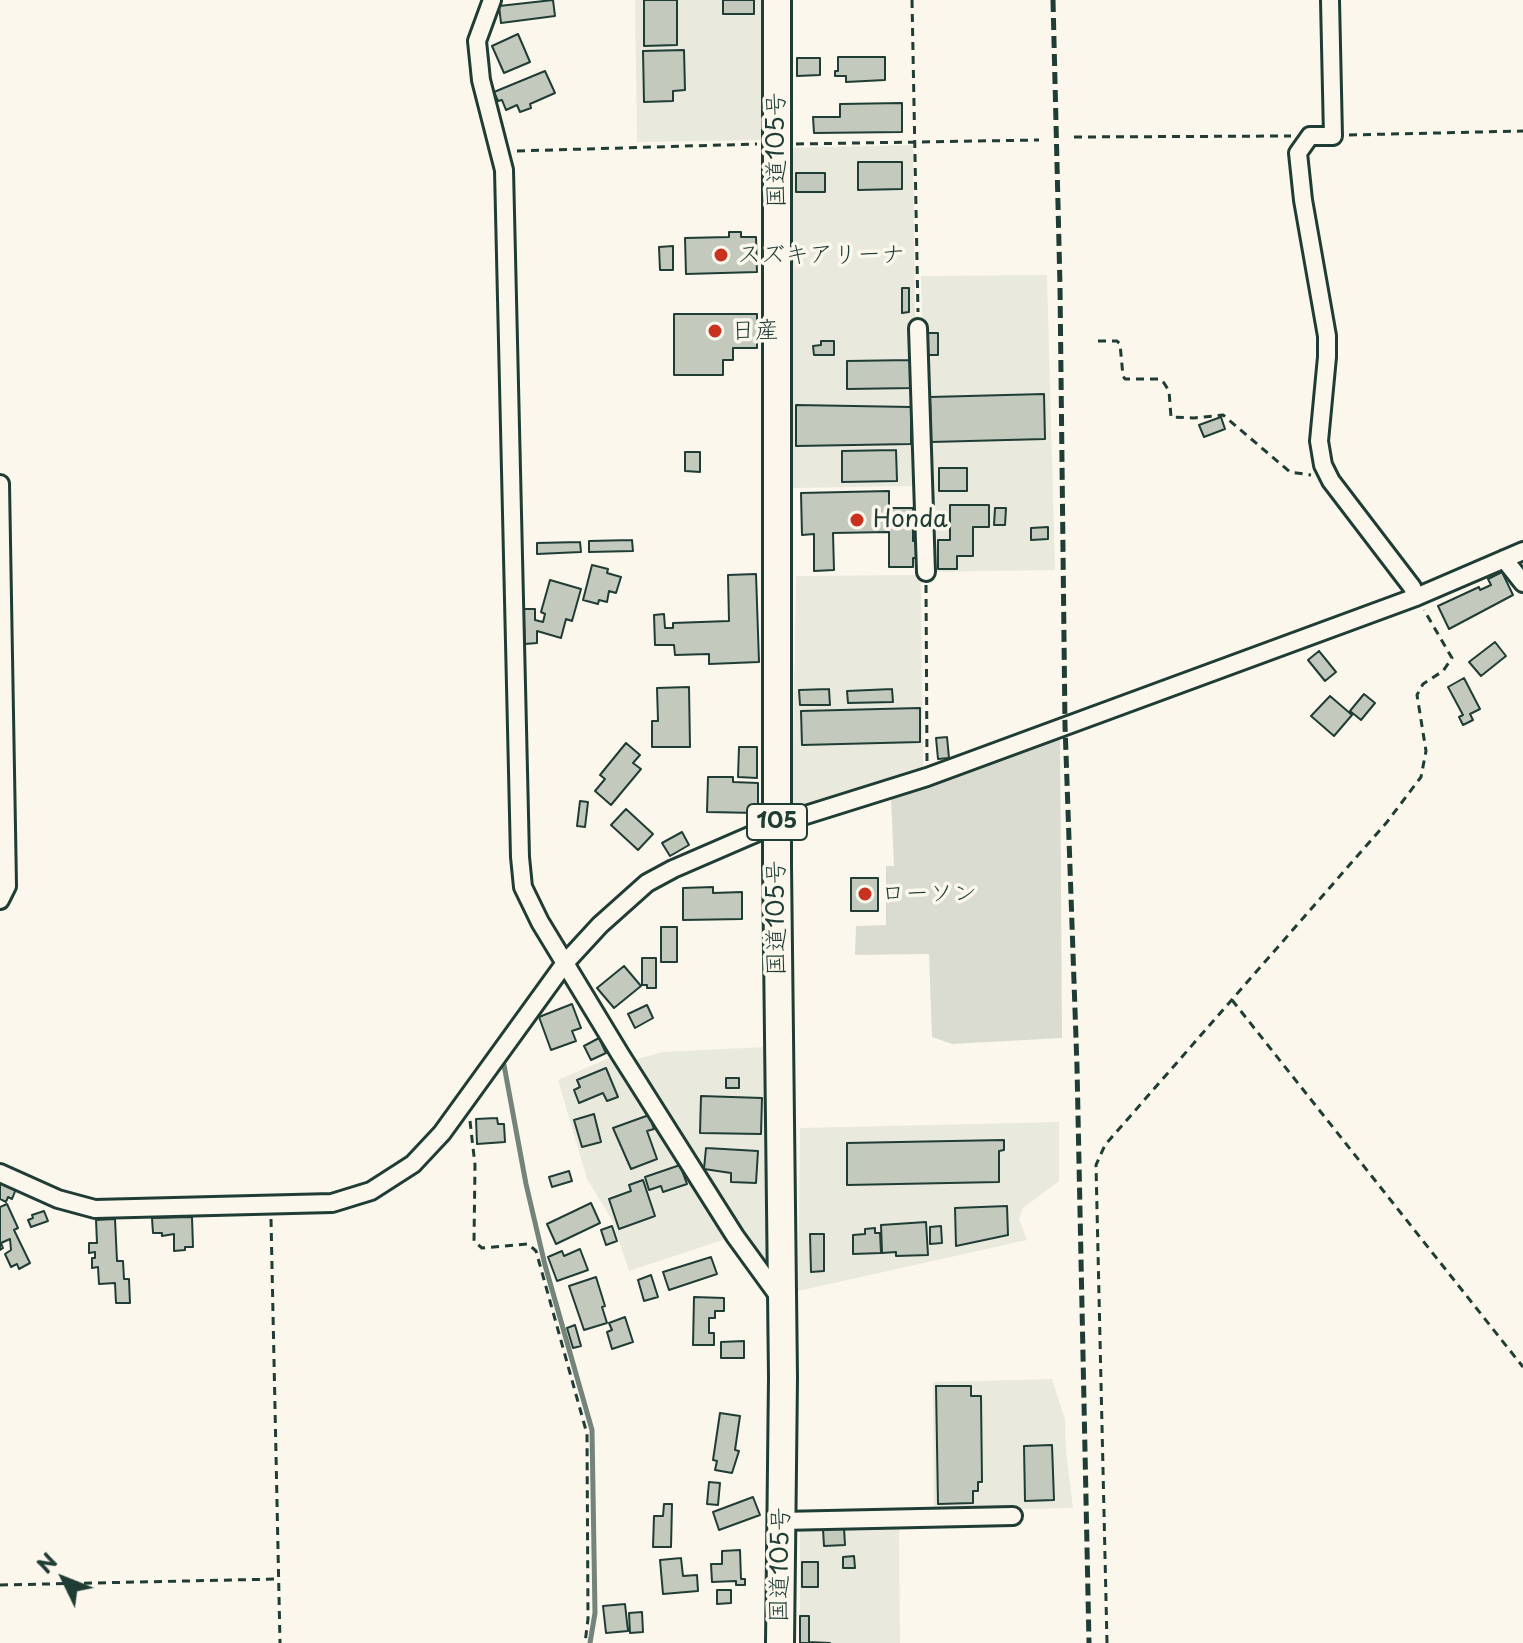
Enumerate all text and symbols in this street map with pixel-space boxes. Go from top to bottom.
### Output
street label: 国道105号 [763,92,791,208]
place label: スズキアリーナ [737,241,905,269]
marker: スズキアリーナ [712,246,730,264]
place label: 日産 [731,317,779,345]
marker: 日産 [706,322,724,340]
place label: Honda [873,506,948,534]
marker: Honda [848,511,866,529]
road number: 105 [747,804,807,840]
street label: 国道105号 [763,860,791,976]
place label: ローソン [881,880,977,908]
marker: ローソン [856,885,874,903]
street label: 国道105号 [766,1507,796,1623]
north arrow [24,1539,104,1619]
text: N [28,1545,64,1580]

